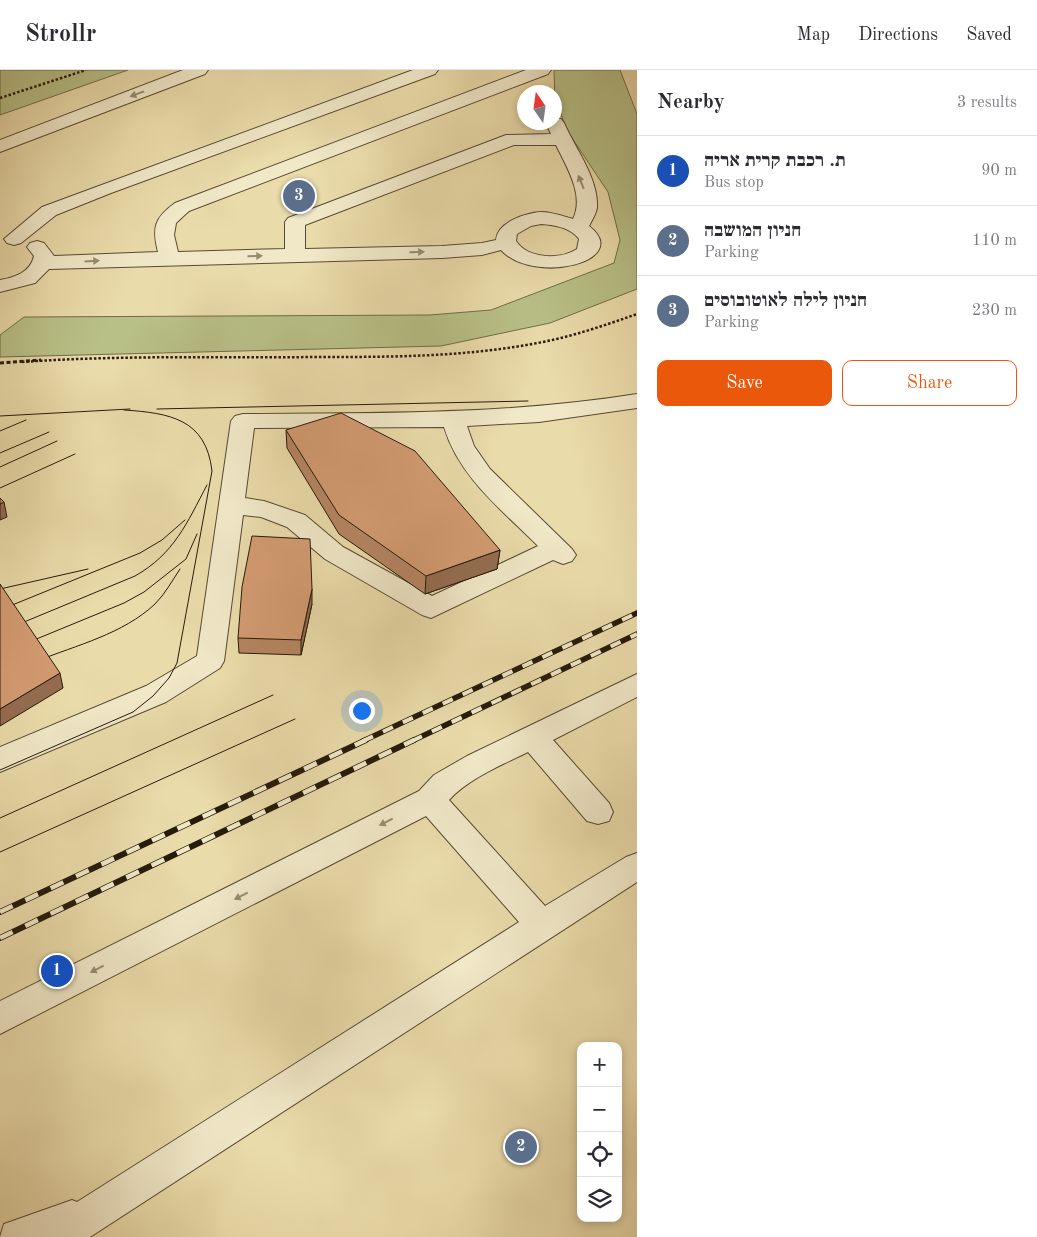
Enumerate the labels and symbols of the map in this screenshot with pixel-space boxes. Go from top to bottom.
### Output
north arrow [517,85,562,130]
one-way arrow [129,90,144,98]
one-way arrow [577,174,585,189]
pin: 3 [283,177,315,215]
one-way arrow [409,248,425,256]
one-way arrow [247,252,263,260]
one-way arrow [84,257,100,265]
your location [349,698,375,724]
one-way arrow [379,818,393,826]
one-way arrow [234,892,249,900]
pin: 1 [41,952,73,990]
one-way arrow [89,965,104,973]
pin: 2 [505,1128,537,1166]

